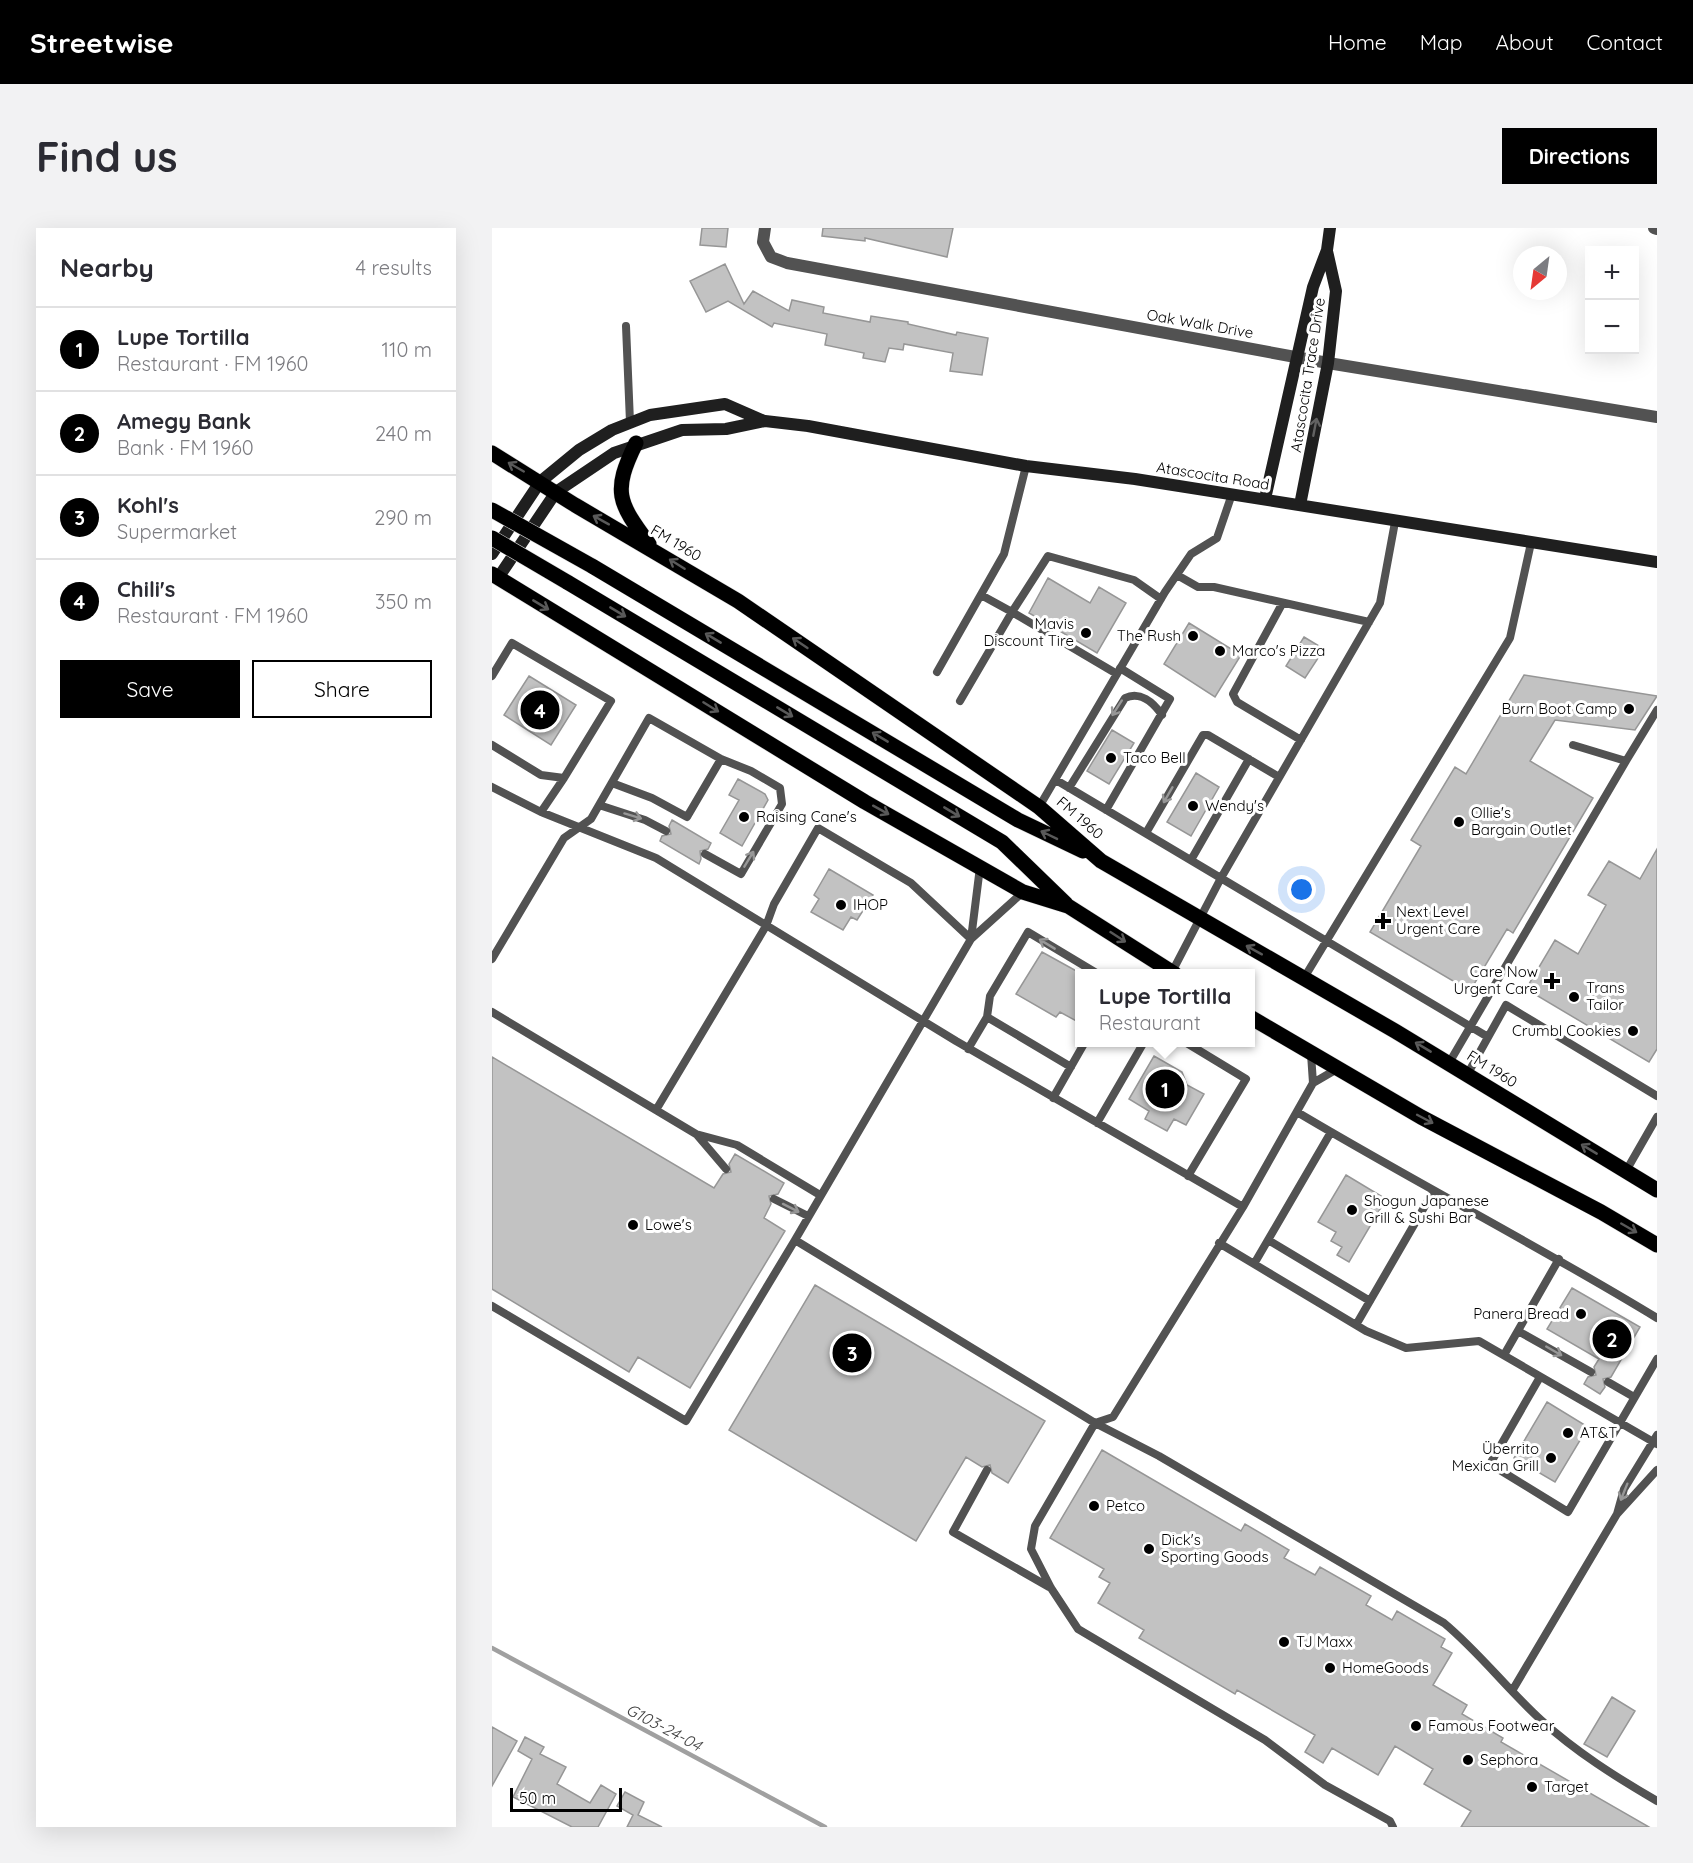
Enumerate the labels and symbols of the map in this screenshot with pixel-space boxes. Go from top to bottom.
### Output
north arrow [1513,246,1567,300]
street label: Atascocita Trace Drive [1286,296,1329,454]
street label: Oak Walk Drive [1145,305,1255,342]
one-way arrow [1310,418,1321,438]
street label: Atascocita Road [1155,457,1271,494]
one-way arrow [508,461,525,473]
one-way arrow [593,514,610,526]
street label: FM 1960 [647,520,705,565]
one-way arrow [669,558,686,570]
one-way arrow [532,600,549,612]
one-way arrow [609,606,626,618]
place label: Mavis Discount Tire [984,614,1074,650]
marker: Mavis Discount Tire [1079,626,1093,640]
place label: The Rush [1117,626,1181,645]
marker: The Rush [1186,629,1200,643]
one-way arrow [705,631,722,643]
one-way arrow [792,637,809,649]
place label: Marco's Pizza [1232,641,1325,660]
marker: Marco's Pizza [1213,644,1227,658]
pin: 4 [520,688,560,732]
place label: Burn Boot Camp [1501,699,1617,718]
one-way arrow [1111,700,1124,717]
one-way arrow [703,701,719,713]
marker: Burn Boot Camp [1622,702,1636,716]
one-way arrow [776,706,793,718]
one-way arrow [872,731,889,743]
place label: Taco Bell [1123,748,1186,767]
marker: Taco Bell [1104,751,1118,765]
one-way arrow [1162,786,1174,803]
street label: FM 1960 [1053,792,1108,843]
place label: Wendy's [1205,796,1264,815]
marker: Wendy's [1186,799,1200,813]
place label: Ollie's Bargain Outlet [1471,803,1572,839]
one-way arrow [872,804,889,816]
one-way arrow [943,806,960,818]
place label: Raising Cane's [756,807,857,826]
marker: Raising Cane's [737,810,751,824]
one-way arrow [623,811,642,822]
marker: Ollie's Bargain Outlet [1452,815,1466,829]
one-way arrow [1040,828,1058,840]
one-way arrow [744,851,756,868]
your location [1287,875,1316,904]
place label: IHOP [853,895,888,914]
marker: IHOP [834,898,848,912]
place label: Next Level Urgent Care [1396,902,1480,938]
marker: Next Level Urgent Care [1374,912,1392,930]
one-way arrow [1109,931,1126,944]
one-way arrow [1039,937,1056,949]
one-way arrow [1246,943,1263,955]
place label: Care Now Urgent Care [1454,962,1538,998]
marker: Care Now Urgent Care [1543,972,1561,990]
place label: Trans Tailor [1586,978,1625,1014]
marker: Trans Tailor [1567,990,1581,1004]
place label: Crumbl Cookies [1512,1021,1621,1040]
marker: Crumbl Cookies [1626,1024,1640,1038]
one-way arrow [1415,1041,1432,1053]
street label: FM 1960 [1464,1046,1521,1091]
pin: 1 [1146,1066,1184,1112]
one-way arrow [1416,1114,1434,1125]
one-way arrow [1581,1142,1598,1154]
place label: Shogun Japanese Grill & Sushi Bar [1364,1191,1489,1227]
one-way arrow [782,1202,800,1214]
marker: Shogun Japanese Grill & Sushi Bar [1345,1203,1359,1217]
place label: Lowe's [645,1215,692,1234]
marker: Lowe's [626,1218,640,1232]
one-way arrow [1620,1223,1637,1235]
place label: Panera Bread [1473,1304,1569,1323]
marker: Panera Bread [1574,1307,1588,1321]
pin: 2 [1592,1316,1632,1362]
pin: 3 [832,1330,872,1376]
one-way arrow [1546,1346,1563,1358]
place label: AT&T [1580,1423,1617,1442]
marker: AT&T [1561,1426,1575,1440]
place label: Überrito Mexican Grill [1452,1439,1539,1475]
marker: Überrito Mexican Grill [1544,1451,1558,1465]
one-way arrow [1618,1483,1629,1501]
place label: Petco [1106,1496,1145,1515]
marker: Petco [1087,1499,1101,1513]
place label: Dick's Sporting Goods [1161,1530,1268,1566]
marker: Dick's Sporting Goods [1142,1542,1156,1556]
place label: TJ Maxx [1296,1632,1353,1651]
marker: TJ Maxx [1277,1635,1291,1649]
place label: HomeGoods [1342,1658,1429,1677]
marker: HomeGoods [1323,1661,1337,1675]
water label: G103-24-04 [623,1699,706,1756]
place label: Famous Footwear [1428,1716,1555,1735]
marker: Famous Footwear [1409,1719,1423,1733]
place label: Sephora [1480,1750,1538,1769]
marker: Sephora [1461,1753,1475,1767]
place label: Target [1544,1777,1589,1796]
marker: Target [1525,1780,1539,1794]
scale bar [510,1785,622,1812]

